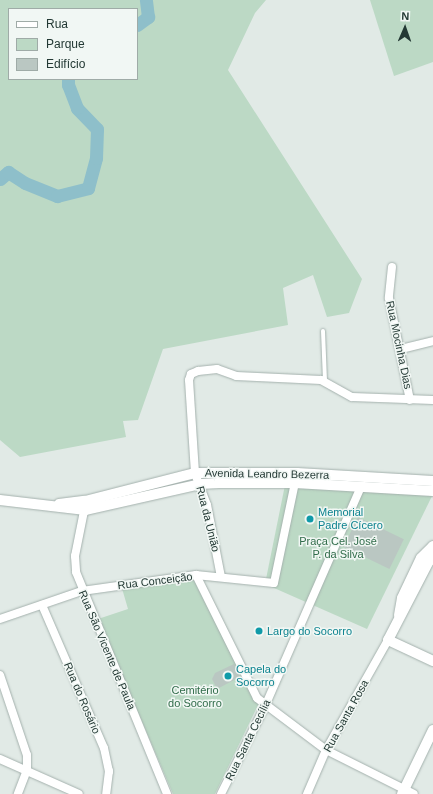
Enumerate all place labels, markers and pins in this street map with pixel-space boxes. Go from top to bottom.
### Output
place label: Memorial Padre Cícero [318,506,383,532]
marker: Memorial Padre Cícero [305,514,315,524]
place label: Largo do Socorro [267,624,352,638]
marker: Largo do Socorro [254,626,264,636]
place label: Capela do Socorro [236,663,286,689]
marker: Capela do Socorro [223,671,233,681]

